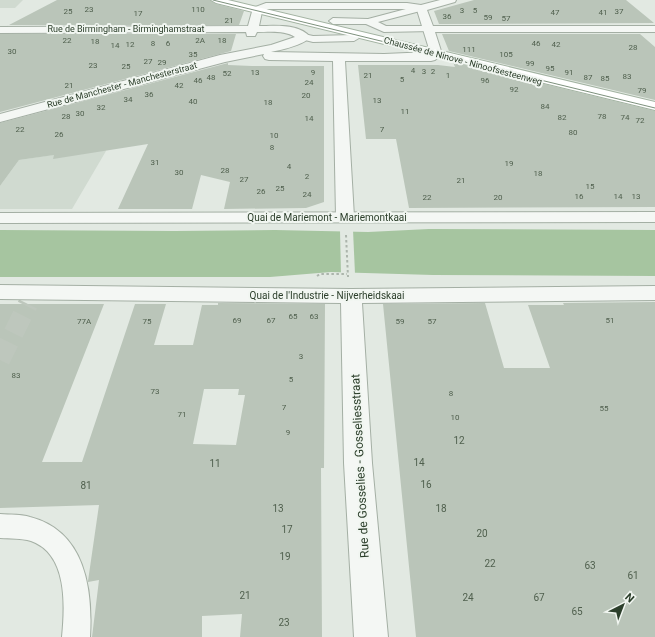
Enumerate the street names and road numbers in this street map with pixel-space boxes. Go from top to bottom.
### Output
street label: Rue de Birmingham - Birminghamstraat [47,24,205,34]
street label: Chaussée de Ninove - Ninoofsesteenweg [383,35,543,87]
street label: Rue de Manchester - Manchesterstraat [46,60,198,110]
street label: Quai de Mariemont - Mariemontkaai [247,212,407,223]
street label: Quai de l'Industrie - Nijverheidskaai [250,290,404,301]
street label: Rue de Gosselies - Gosseliesstraat [348,374,372,558]

